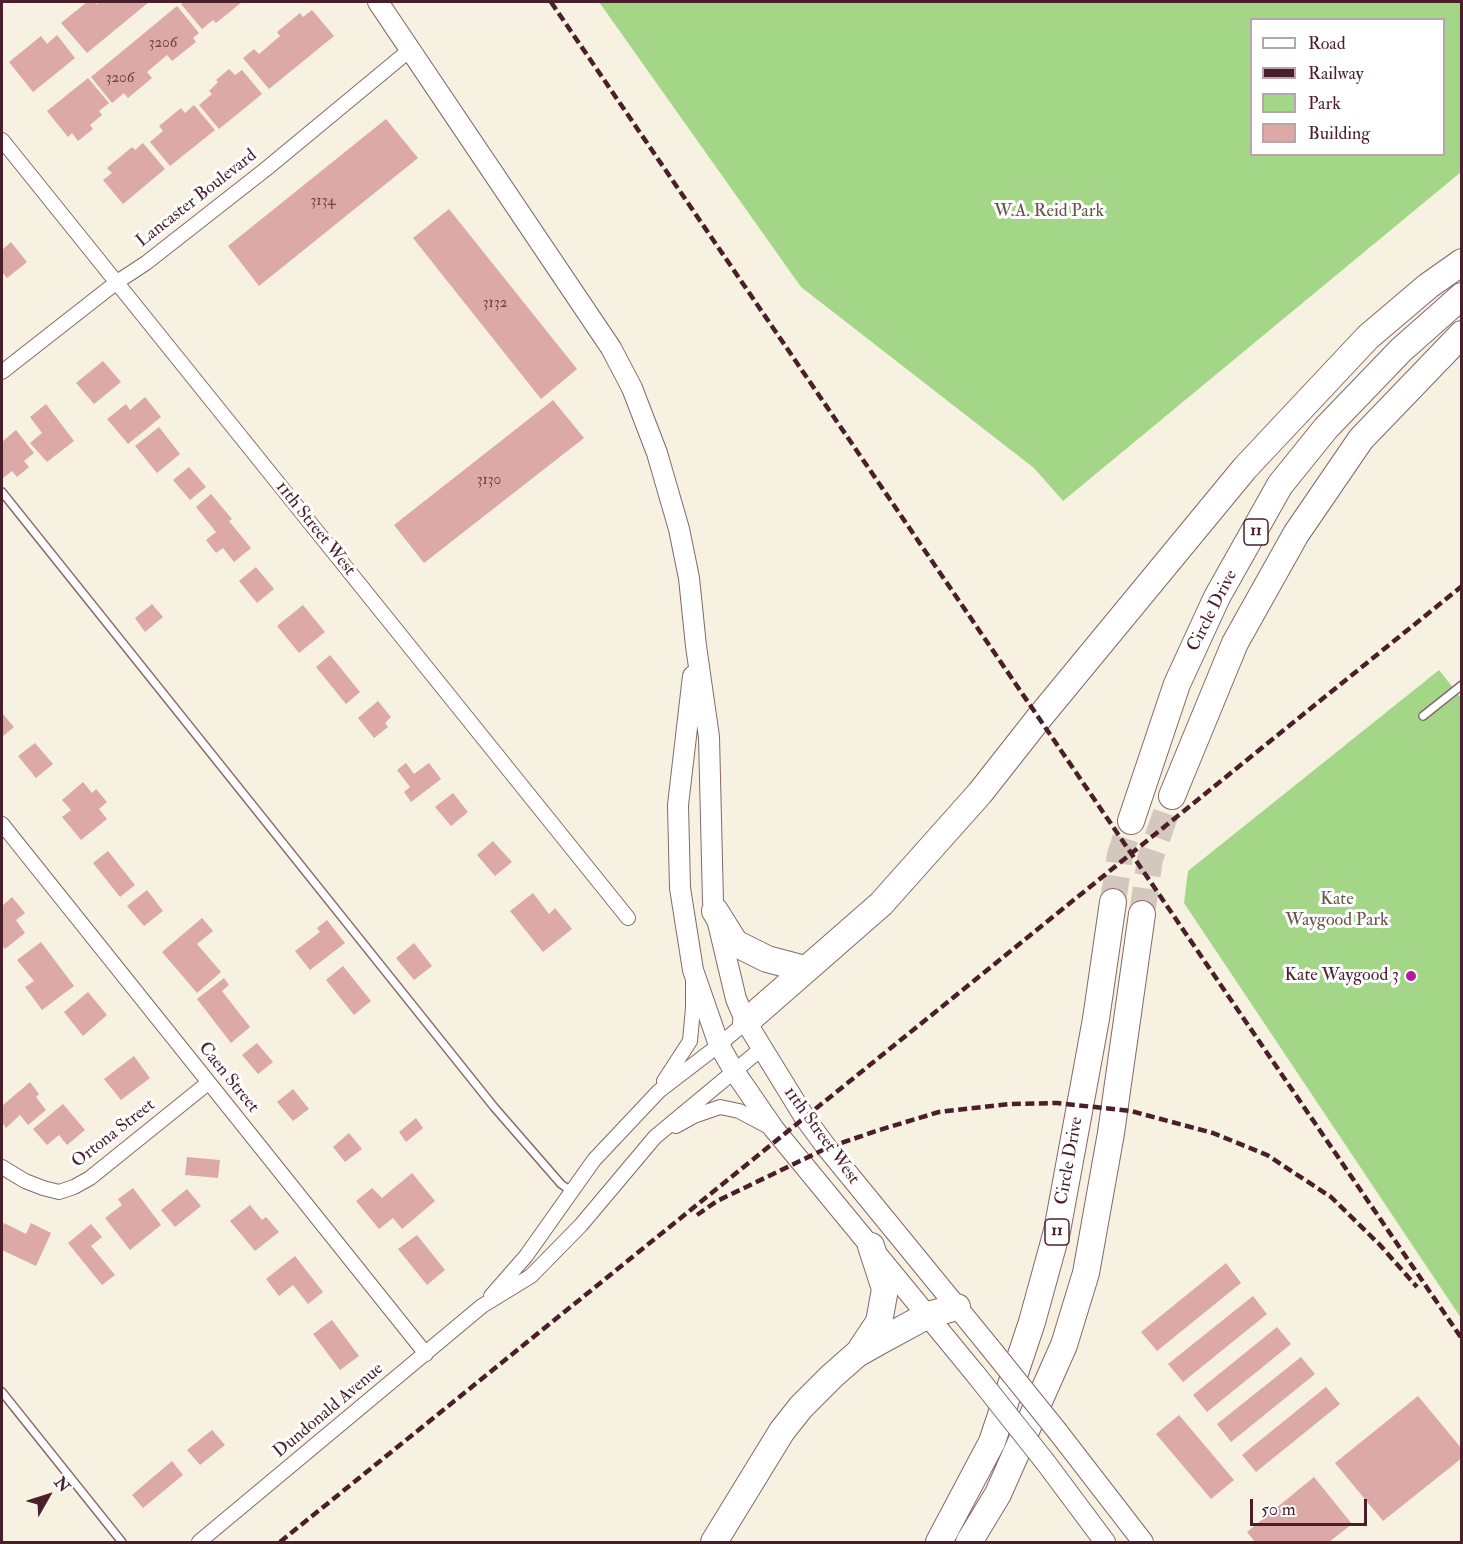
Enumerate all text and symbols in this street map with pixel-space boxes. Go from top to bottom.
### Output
legend [1250,18,1445,156]
text: Road [1308,32,1346,55]
house number: 3206 [149,35,177,53]
text: Railway [1308,62,1364,85]
house number: 3206 [106,70,134,88]
text: Park [1308,92,1341,115]
text: Building [1308,122,1370,145]
street label: Lancaster Boulevard [133,145,261,253]
house number: 3134 [311,193,335,211]
park label: W.A. Reid Park [994,201,1104,223]
house number: 3132 [483,295,507,313]
house number: 3130 [477,472,501,490]
street label: 11th Street West [270,477,360,581]
road number: 11 [1244,519,1268,545]
street label: Circle Drive [1183,567,1243,655]
park label: Kate Waygood Park [1285,889,1389,932]
place label: Kate Waygood 3 [1284,965,1399,987]
marker: Kate Waygood 3 [1404,969,1418,983]
street label: Caen Street [193,1038,263,1118]
street label: 11th Street West [778,1083,864,1189]
street label: Ortona Street [68,1095,160,1173]
street label: Circle Drive [1052,1115,1088,1207]
road number: 11 [1045,1219,1069,1245]
street label: Dundonald Avenue [270,1359,388,1463]
north arrow [18,1466,78,1526]
text: N [50,1473,74,1497]
scale bar [1253,1487,1370,1525]
text: 50 m [1261,1498,1296,1521]

